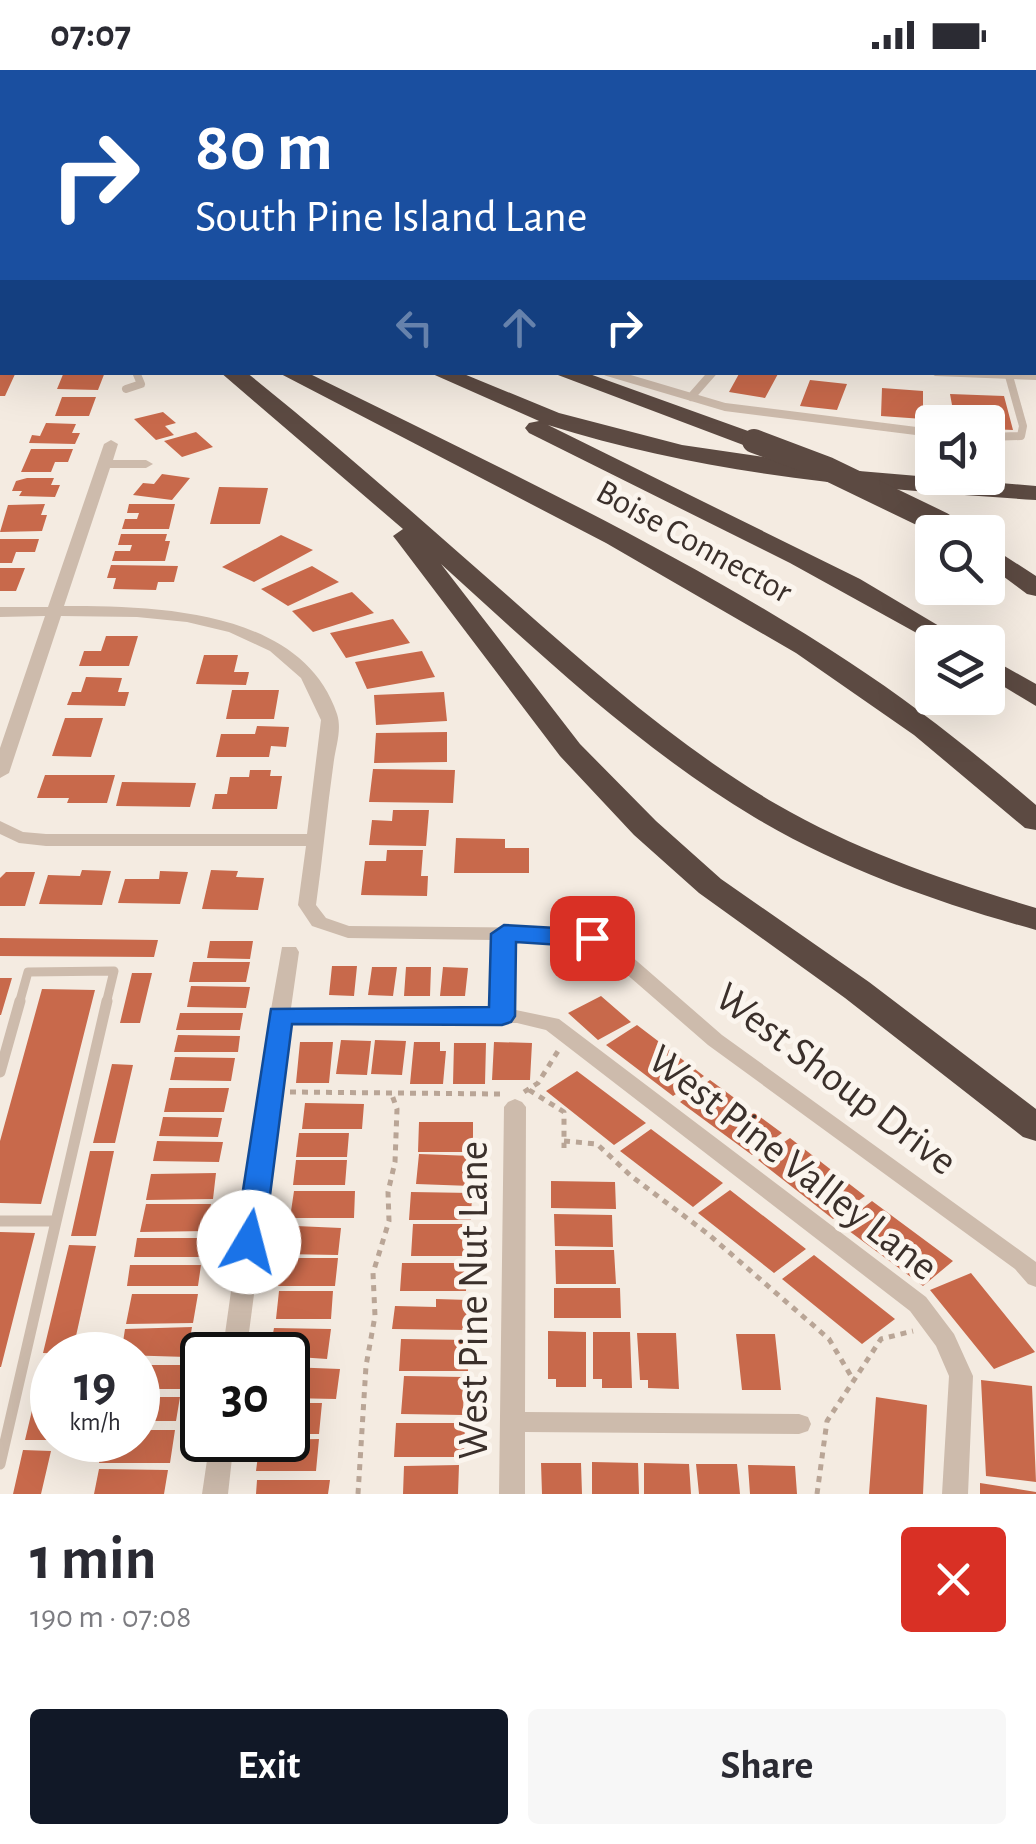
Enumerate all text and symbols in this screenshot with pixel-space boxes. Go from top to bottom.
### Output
text: 07:07 [50,16,131,54]
icon: right [30,110,160,240]
text: 80 m [195,113,333,183]
text: South Pine Island Lane [195,195,588,240]
icon: left [387,300,442,355]
icon: ahead [492,300,547,355]
icon: right [597,300,652,355]
map controls [915,405,1005,715]
button: sound [915,405,1005,495]
street label: Boise Connector [590,474,798,610]
button: search [915,515,1005,605]
button: layers [915,625,1005,715]
pin [550,896,635,981]
icon: arrive [565,911,620,966]
street label: West Shoup Drive [708,975,964,1183]
street label: West Pine Valley Lane [641,1037,945,1289]
street label: West Pine Nut Lane [453,1141,495,1459]
position arrow [197,1190,301,1294]
speed limit sign: 30 [180,1332,310,1462]
text: 19 [74,1360,116,1410]
text: km/h [69,1410,121,1435]
button: close [901,1527,1006,1632]
text: 1 min [30,1530,156,1590]
text: 190 m · 07:08 [30,1601,191,1633]
button: Exit [30,1709,508,1824]
button: Share [528,1709,1006,1824]

